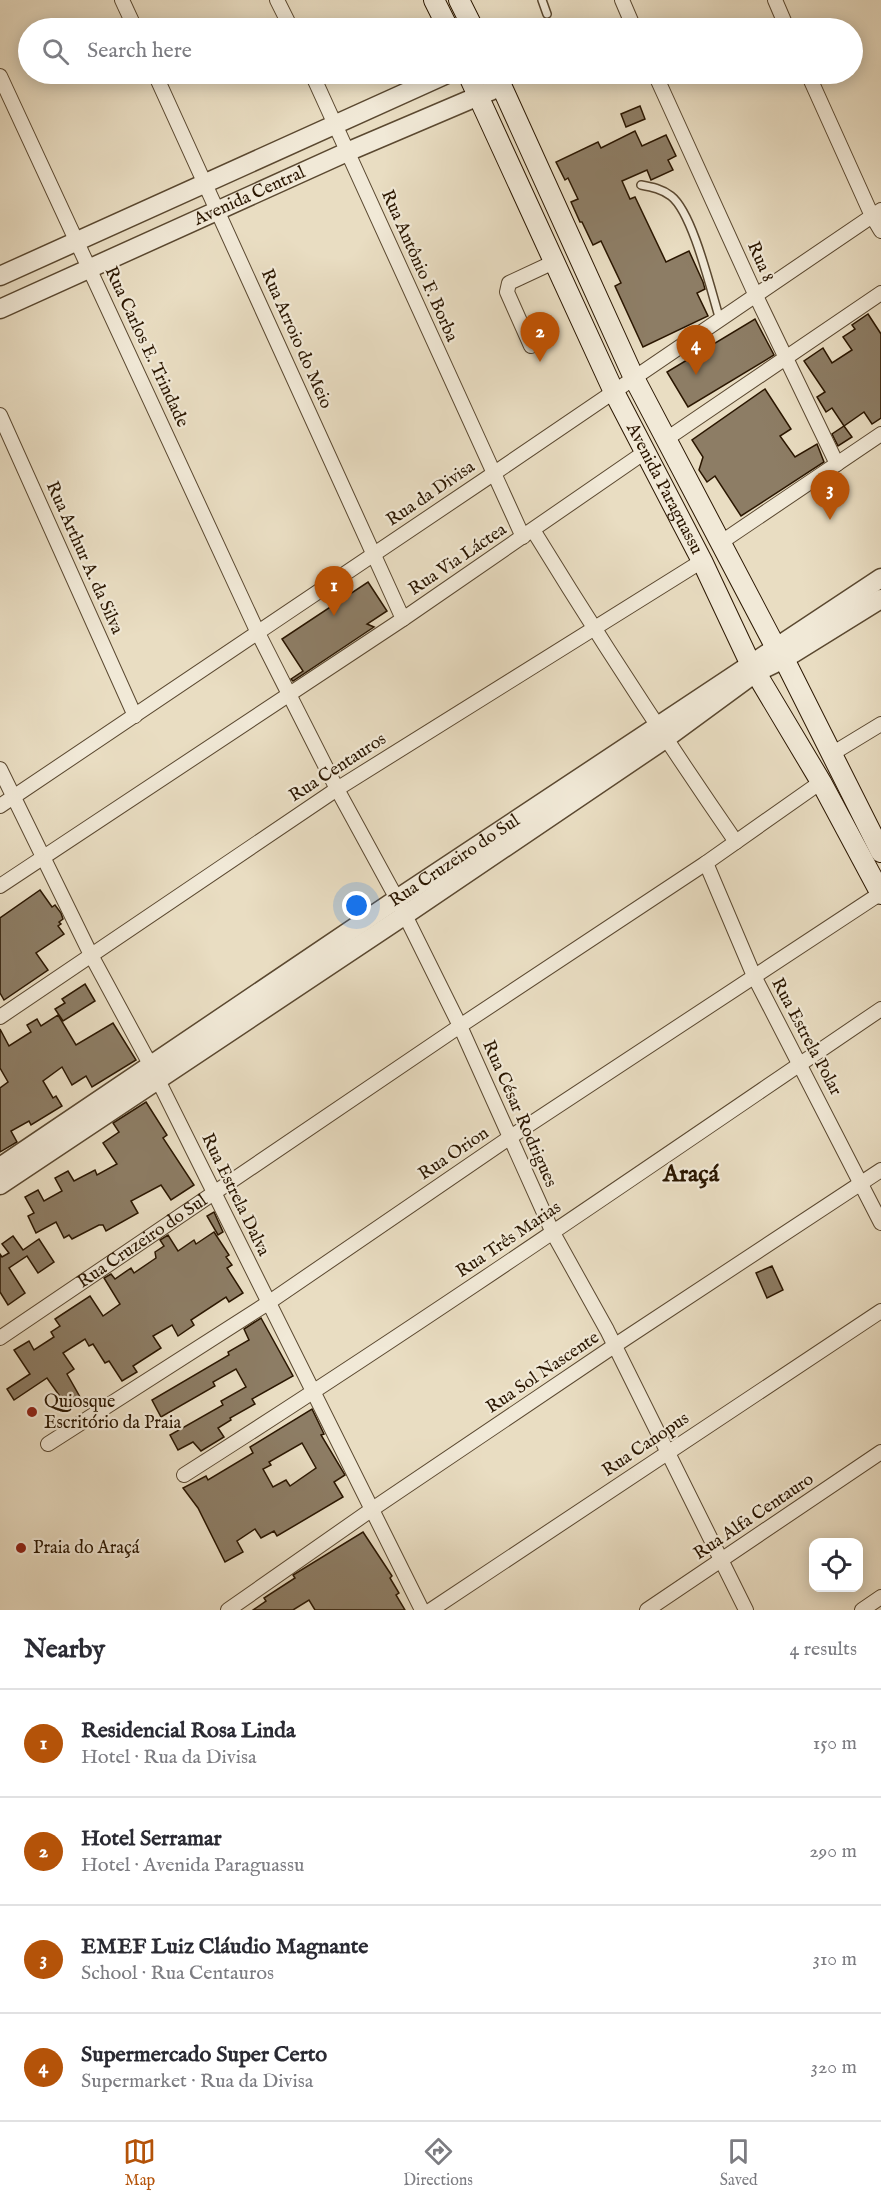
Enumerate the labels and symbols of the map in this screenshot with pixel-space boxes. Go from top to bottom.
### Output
street label: Avenida Central [189,161,309,232]
street label: Rua Antônio F. Borba [375,186,463,346]
street label: Rua 8 [741,238,779,286]
street label: Rua Carlos E. Trindade [99,263,193,431]
street label: Rua Arroio do Meio [255,265,337,413]
pin: 2 [520,312,560,362]
pin: 4 [676,326,716,375]
street label: Avenida Paraguassu [620,418,708,558]
street label: Rua da Divisa [382,456,480,532]
pin: 3 [810,470,850,520]
street label: Rua Arthur A. da Silva [40,478,128,638]
street label: Rua Via Láctea [405,519,512,601]
pin: 1 [314,566,354,616]
street label: Rua Centauros [285,728,391,808]
street label: Rua Cruzeiro do Sul [385,809,524,912]
your location [342,891,371,920]
street label: Rua Estrela Polar [765,974,847,1100]
street label: Rua César Rodrigues [476,1037,562,1191]
street label: Rua Orion [414,1122,494,1186]
street label: Rua Estrela Dalva [195,1130,275,1260]
district label: Araçá [662,1159,720,1190]
street label: Rua Cruzeiro do Sul [73,1189,212,1294]
street label: Rua Três Marias [452,1196,566,1284]
street label: Rua Sol Nascente [482,1327,604,1419]
place label: Quiosque Escritório da Praia [44,1391,182,1435]
marker: Quiosque Escritório da Praia [25,1405,39,1419]
street label: Rua Canopus [598,1408,694,1482]
street label: Rua Alfa Centauro [689,1468,819,1566]
place label: Praia do Araçá [33,1537,140,1560]
marker: Praia do Araçá [14,1541,28,1555]

